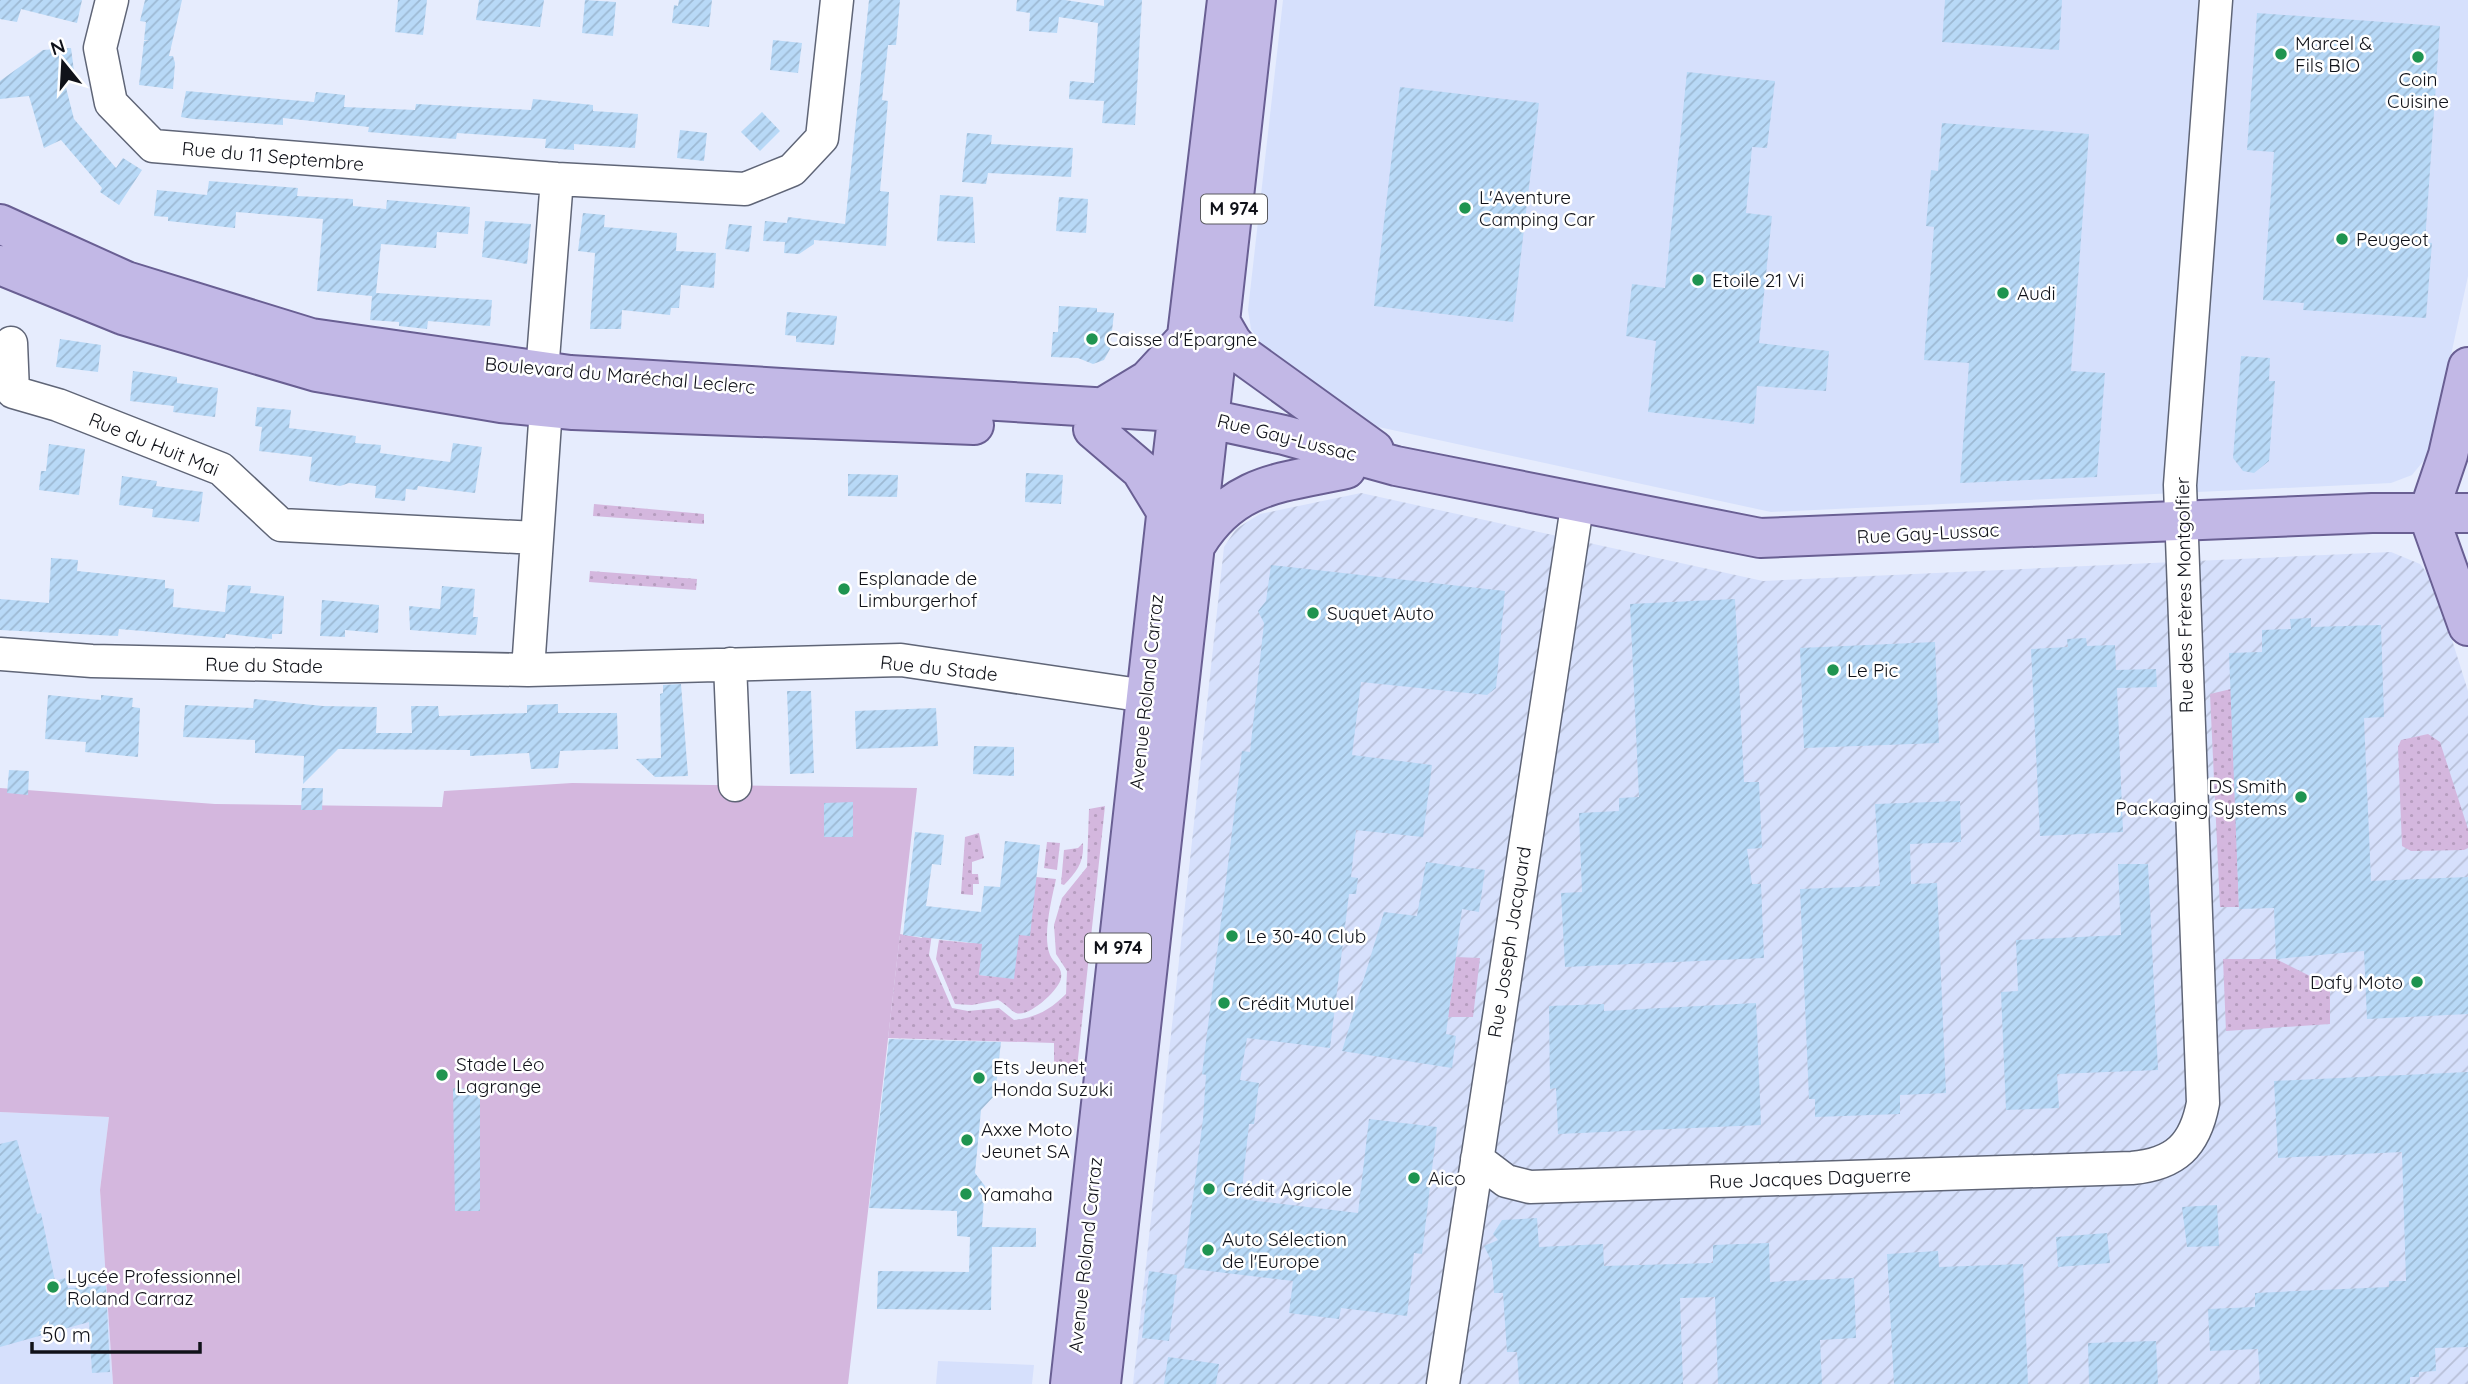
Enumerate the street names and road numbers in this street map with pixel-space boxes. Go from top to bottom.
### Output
street label: Rue du 11 Septembre [181,136,365,176]
road number: M 974 [1201,194,1267,224]
street label: Boulevard du Maréchal Leclerc [484,351,756,399]
street label: Rue du Huit Mai [85,407,223,481]
street label: Rue Gay-Lussac [1215,408,1359,466]
street label: Rue des Frères Montgolfier [2170,476,2198,713]
street label: Rue Gay-Lussac [1856,517,2000,549]
street label: Avenue Roland Carraz [1124,593,1168,791]
street label: Rue du Stade [879,650,999,686]
street label: Rue du Stade [205,652,323,678]
street label: Rue Joseph Jacquard [1482,845,1536,1039]
road number: M 974 [1085,933,1151,962]
street label: Avenue Roland Carraz [1063,1156,1107,1354]
street label: Rue Jacques Daguerre [1709,1162,1911,1194]

